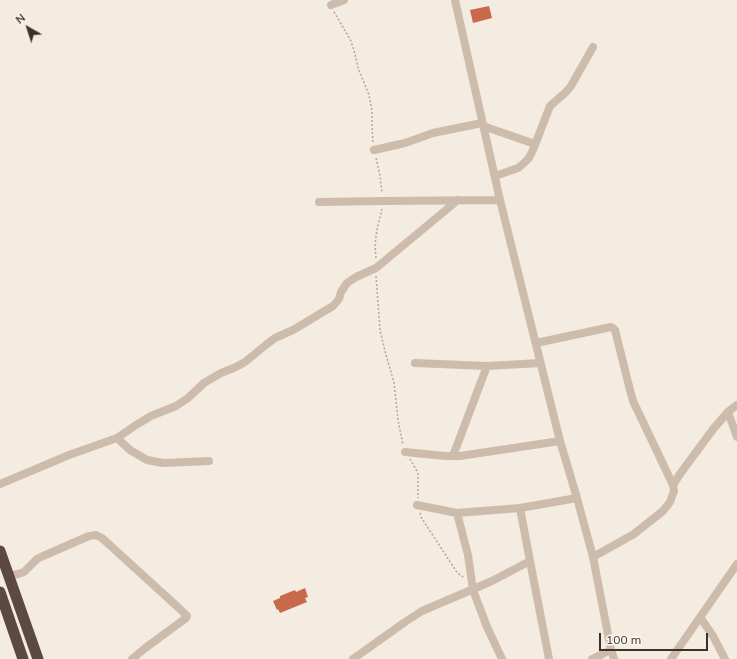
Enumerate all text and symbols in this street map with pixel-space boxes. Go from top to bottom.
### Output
north arrow [8,8,48,48]
text: N [13,11,28,27]
scale bar [601,625,710,651]
text: 100 m [606,632,641,647]

